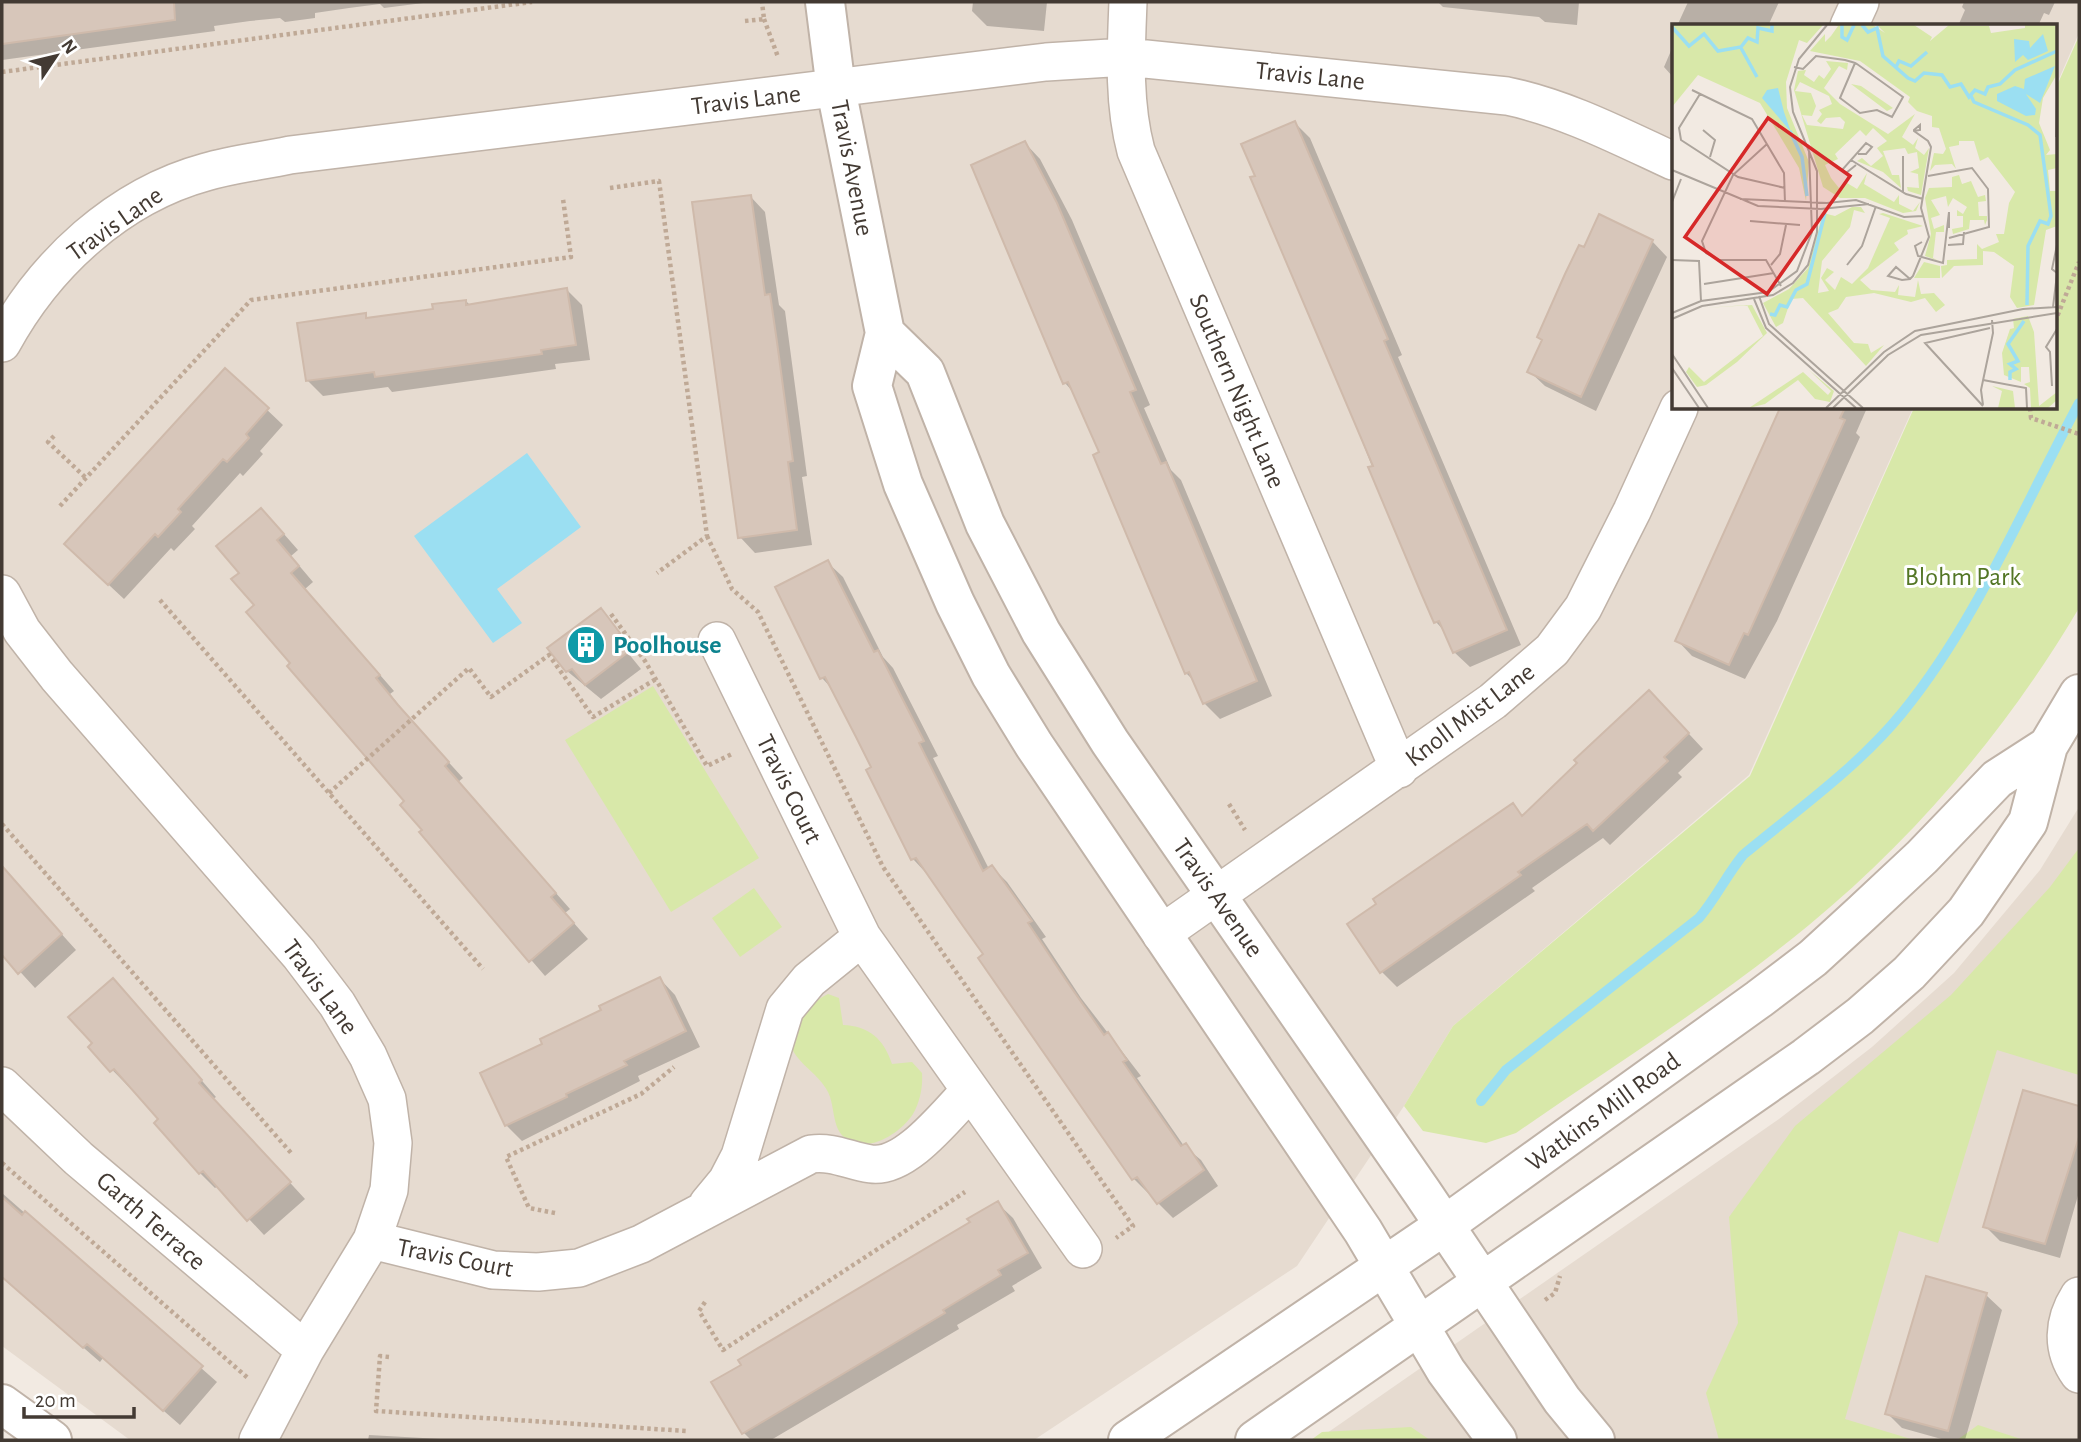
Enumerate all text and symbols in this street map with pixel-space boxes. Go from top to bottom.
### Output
north arrow [21,21,91,91]
inset map [1672,24,2056,410]
text: N [57,36,80,58]
street label: Travis Lane [1254,57,1366,95]
street label: Travis Lane [690,80,802,120]
street label: Travis Avenue [826,98,878,238]
street label: Travis Lane [62,182,168,266]
street label: Southern Night Lane [1184,290,1290,492]
park label: Blohm Park [1905,564,2021,590]
building icon: Poolhouse [565,624,607,666]
place label: Poolhouse [613,632,722,658]
street label: Knoll Mist Lane [1401,658,1539,772]
street label: Travis Court [752,730,826,848]
street label: Travis Avenue [1168,834,1268,962]
street label: Travis Lane [277,935,363,1039]
street label: Watkins Mill Road [1521,1048,1685,1176]
street label: Garth Terrace [91,1167,211,1275]
street label: Travis Court [395,1234,515,1282]
scale bar [24,1376,135,1420]
text: 20 m [35,1390,76,1411]

